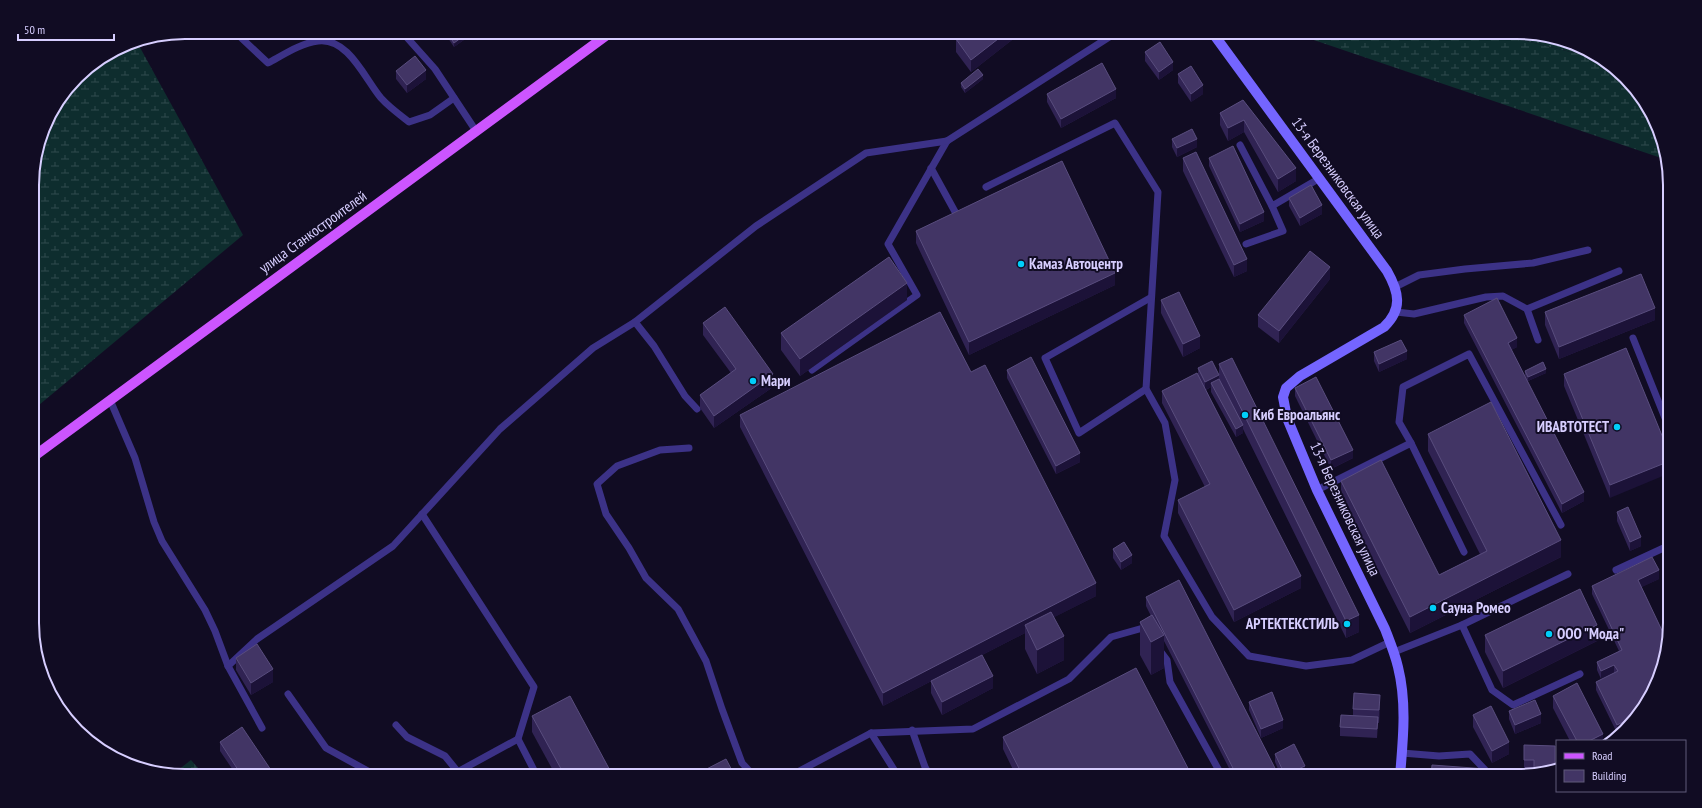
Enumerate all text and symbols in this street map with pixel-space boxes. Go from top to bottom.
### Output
scale bar [18,16,114,42]
text: 50 m [24,22,45,37]
street label: 13-я Березниковская улица [1288,113,1389,242]
street label: улица Станкостроителей [255,186,370,277]
place label: Камаз Автоцентр [1029,254,1123,273]
marker: Камаз Автоцентр [1016,259,1026,269]
place label: Мари [761,371,791,390]
marker: Мари [748,376,758,386]
place label: Киб Евроальянс [1253,405,1341,424]
marker: Киб Евроальянс [1240,410,1250,420]
place label: ИВАВТОТЕСТ [1537,417,1609,436]
marker: ИВАВТОТЕСТ [1612,422,1622,432]
street label: 13-я Березниковская улица [1306,439,1385,579]
place label: Сауна Ромео [1441,598,1511,617]
marker: Сауна Ромео [1428,603,1438,613]
place label: АРТЕКТЕКСТИЛЬ [1245,614,1339,633]
marker: АРТЕКТЕКСТИЛЬ [1342,619,1352,629]
place label: ООО "Мода" [1557,624,1624,643]
marker: ООО "Мода" [1544,629,1554,639]
legend [1556,740,1686,792]
text: Road [1592,748,1612,763]
text: Building [1592,768,1627,783]

